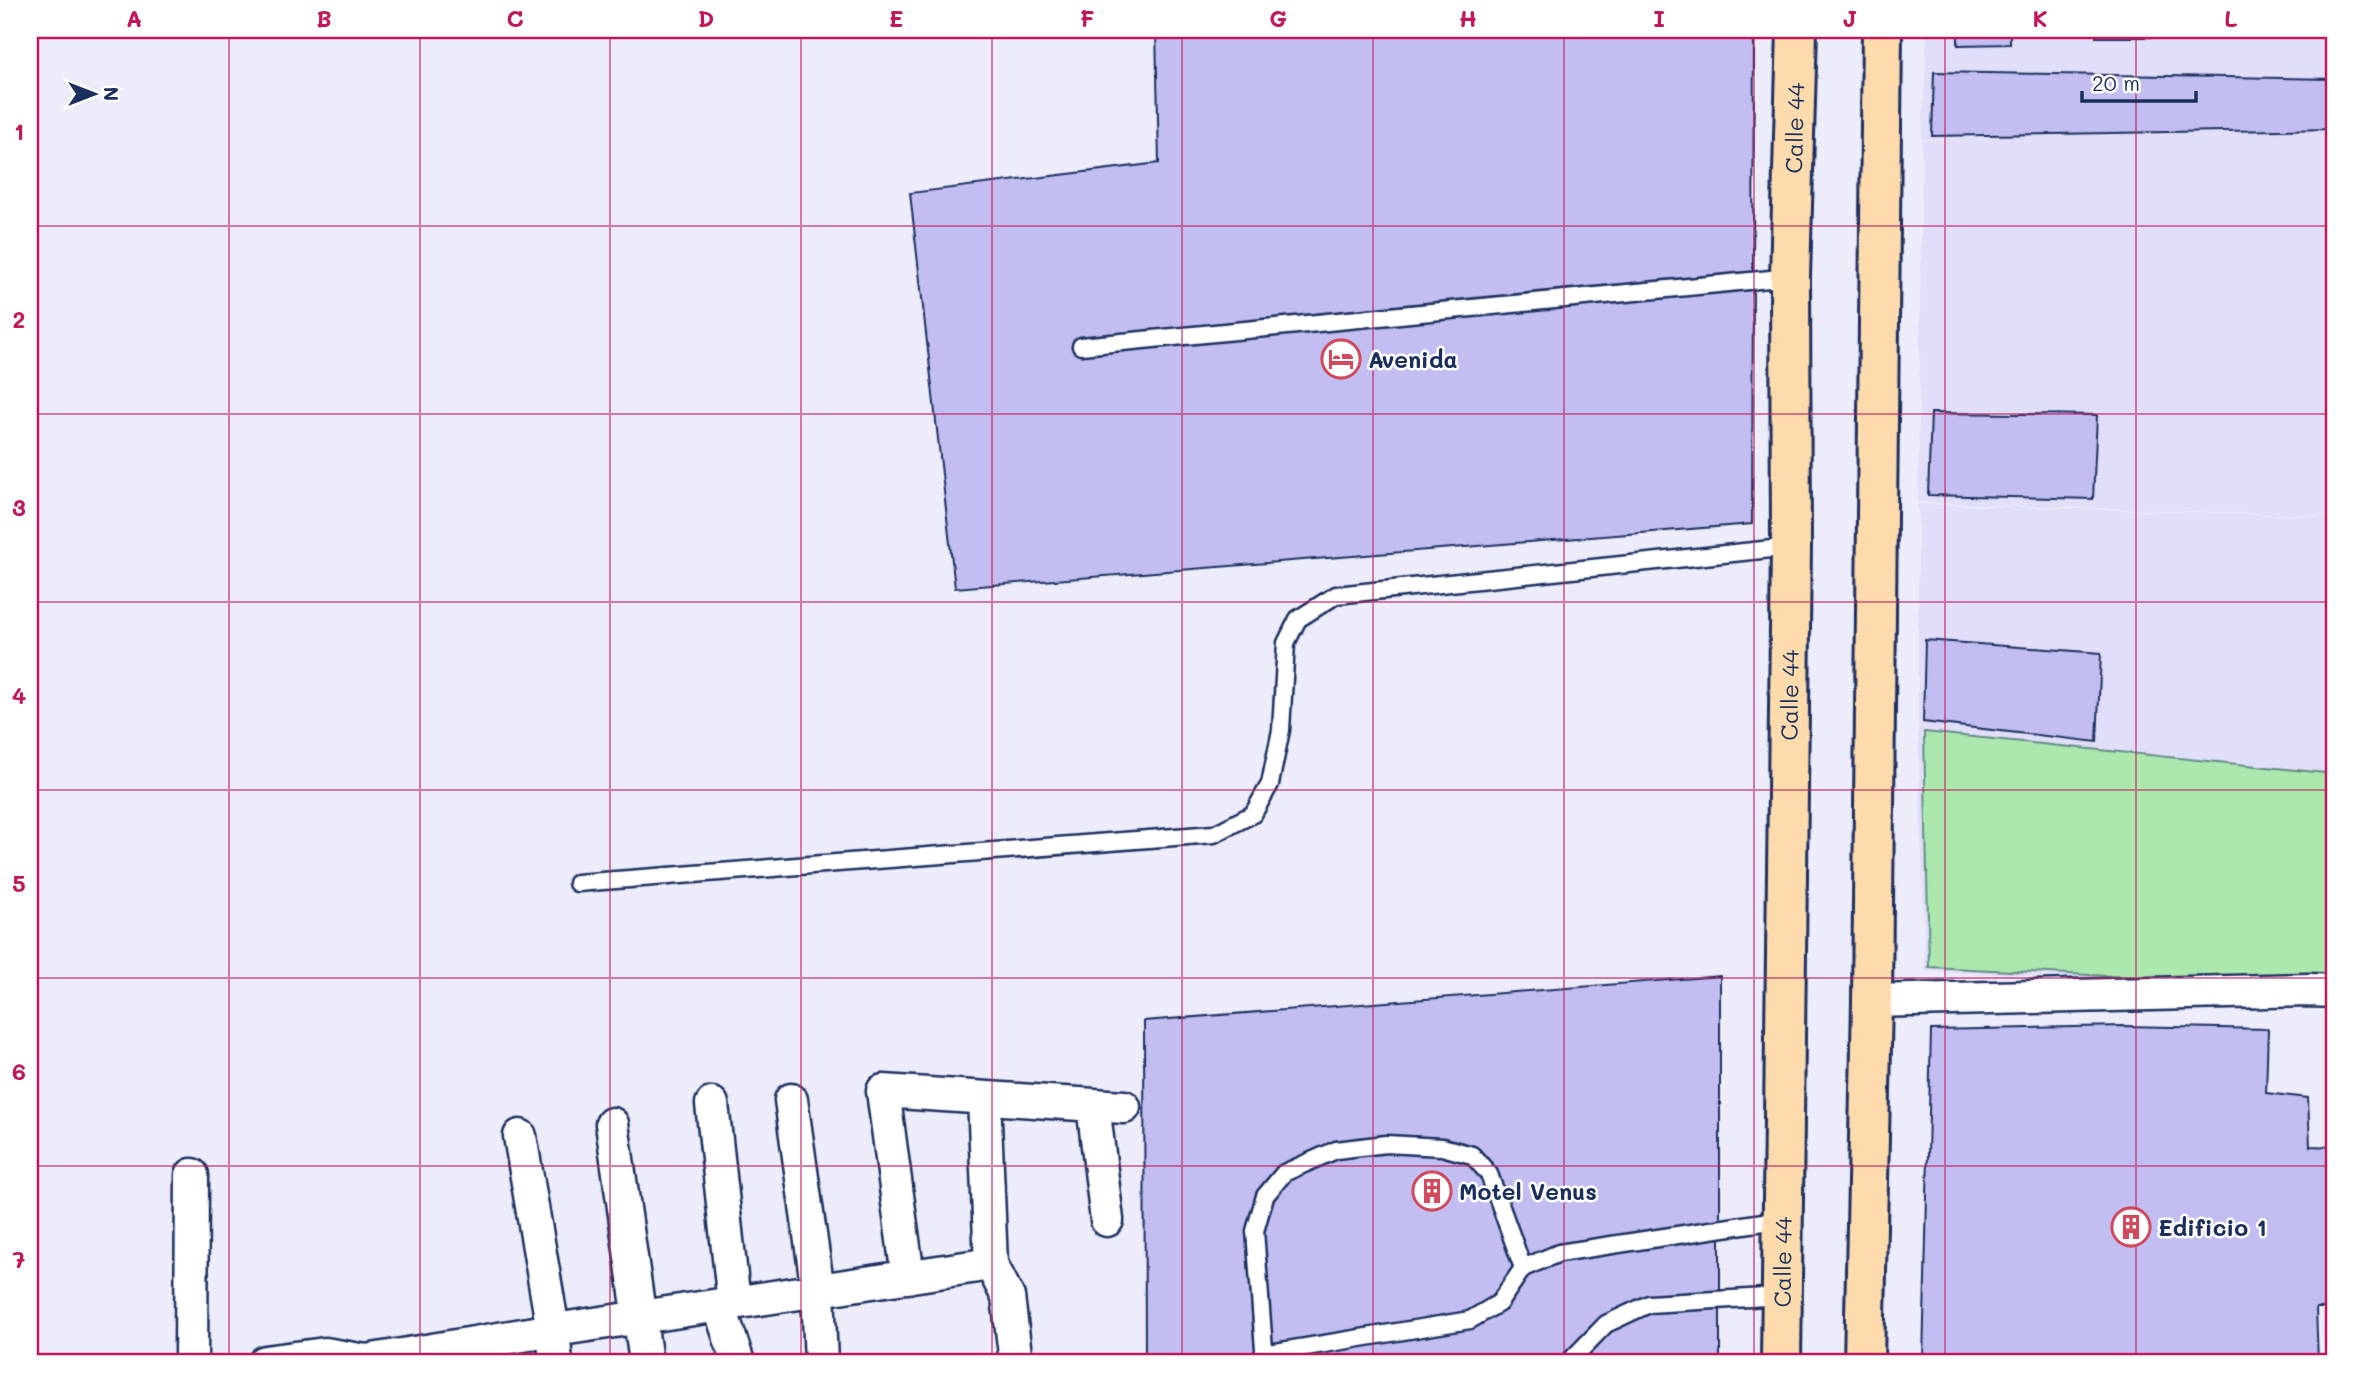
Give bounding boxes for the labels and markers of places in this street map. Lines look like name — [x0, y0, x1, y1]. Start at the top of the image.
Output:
hotel icon: Avenida — [1320, 338, 1362, 380]
place label: Avenida — [1368, 344, 1458, 374]
building icon: Motel Venus — [1411, 1170, 1453, 1212]
place label: Motel Venus — [1459, 1176, 1597, 1206]
building icon: Edificio 1 — [2110, 1206, 2152, 1248]
place label: Edificio 1 — [2158, 1212, 2267, 1242]

